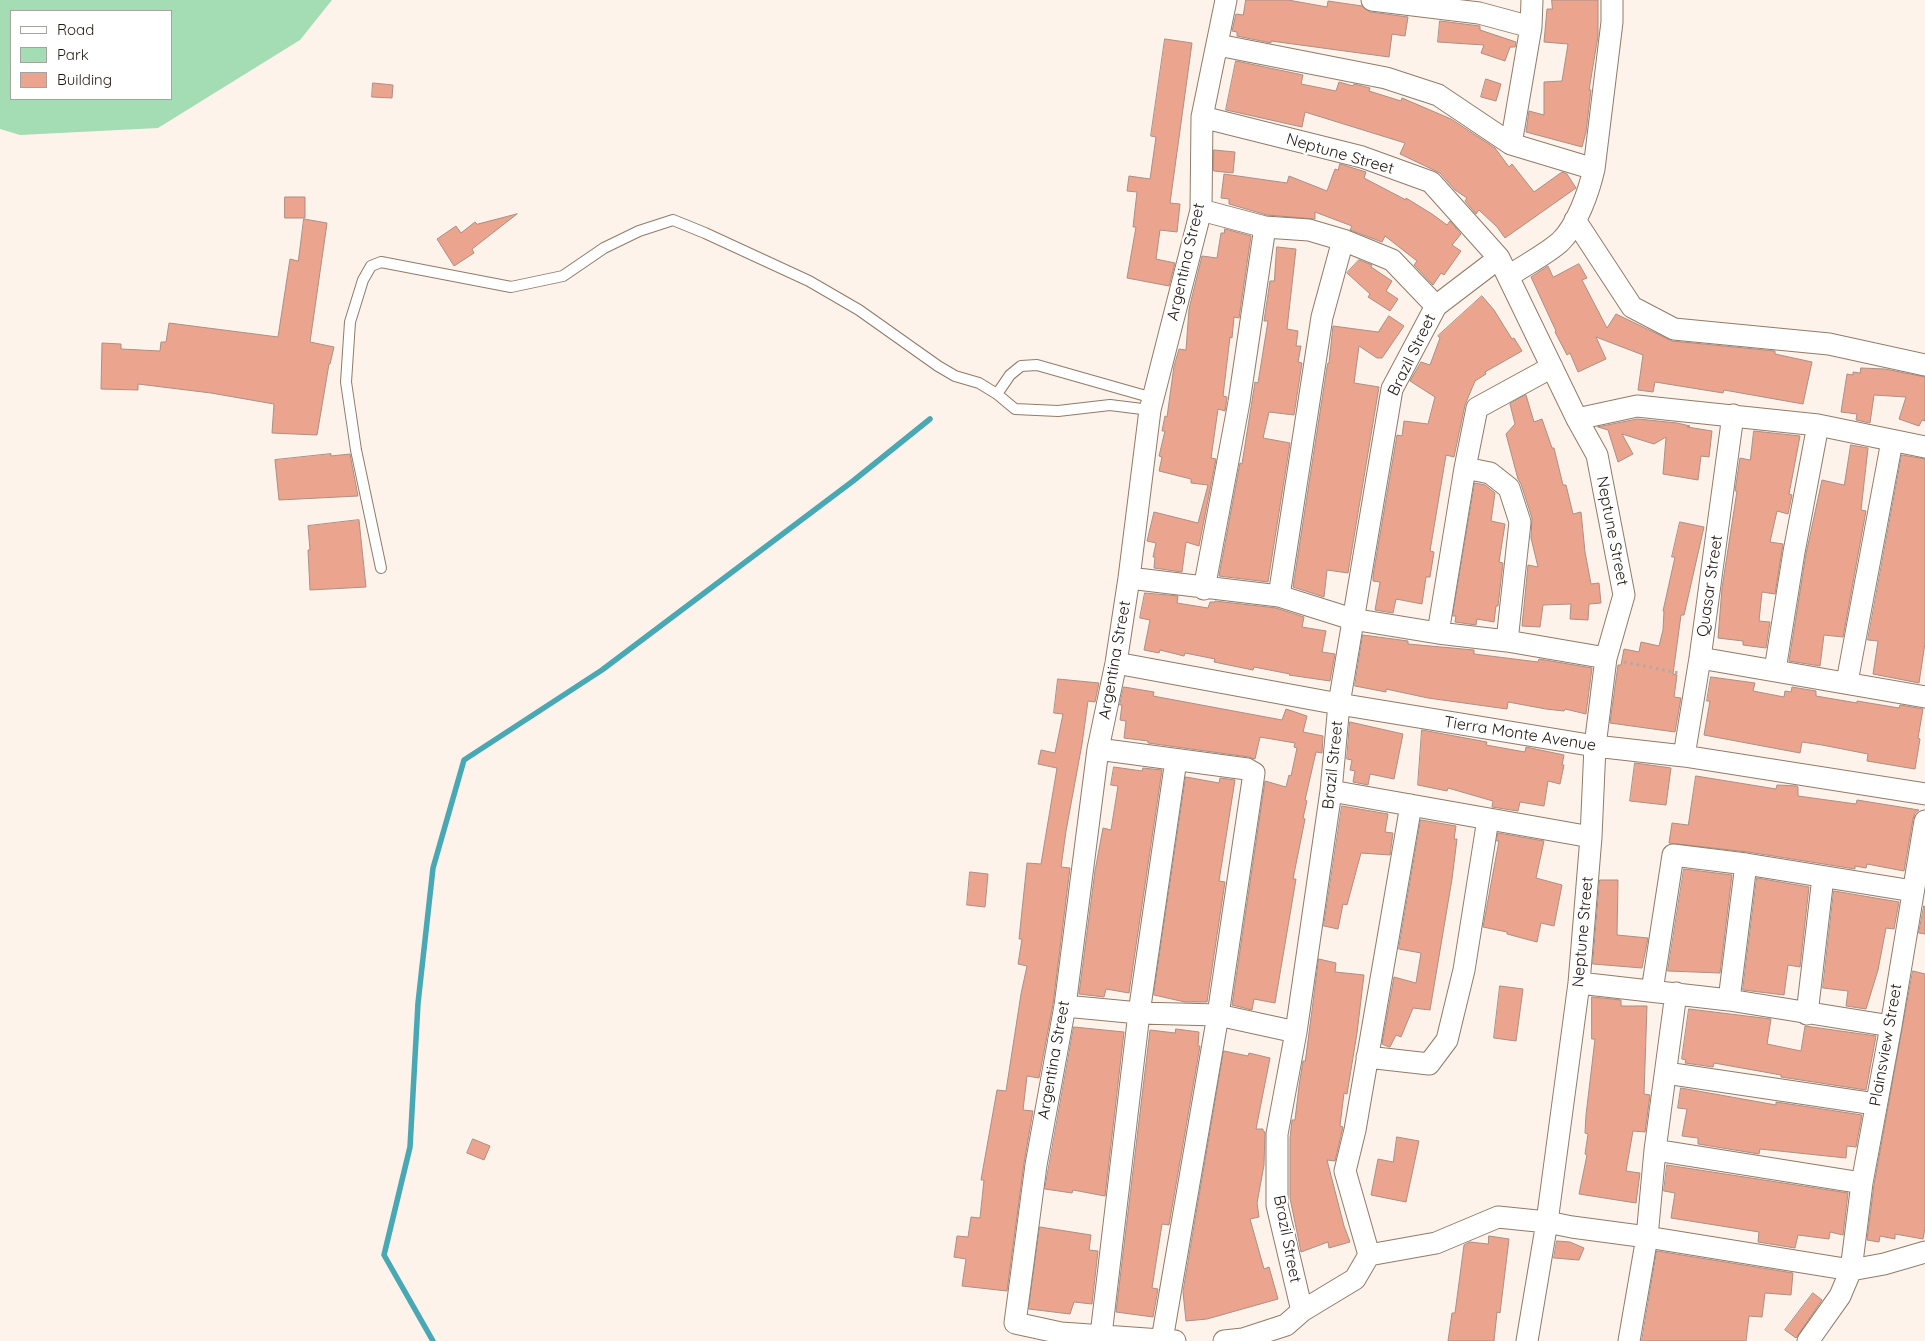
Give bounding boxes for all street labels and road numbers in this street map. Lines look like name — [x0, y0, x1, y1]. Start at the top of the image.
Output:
street label: Neptune Street — [1284, 129, 1396, 179]
street label: Argentina Street — [1163, 201, 1209, 323]
street label: Brazil Street — [1384, 311, 1440, 399]
street label: Neptune Street — [1592, 475, 1632, 587]
street label: Quasar Street — [1693, 534, 1727, 638]
street label: Argentina Street — [1095, 599, 1135, 721]
street label: Tierra Monte Avenue — [1442, 712, 1598, 756]
street label: Brazil Street — [1319, 720, 1347, 810]
street label: Neptune Street — [1569, 876, 1597, 988]
street label: Plainsview Street — [1866, 982, 1906, 1108]
street label: Argentina Street — [1034, 999, 1074, 1121]
street label: Brazil Street — [1269, 1194, 1305, 1284]

